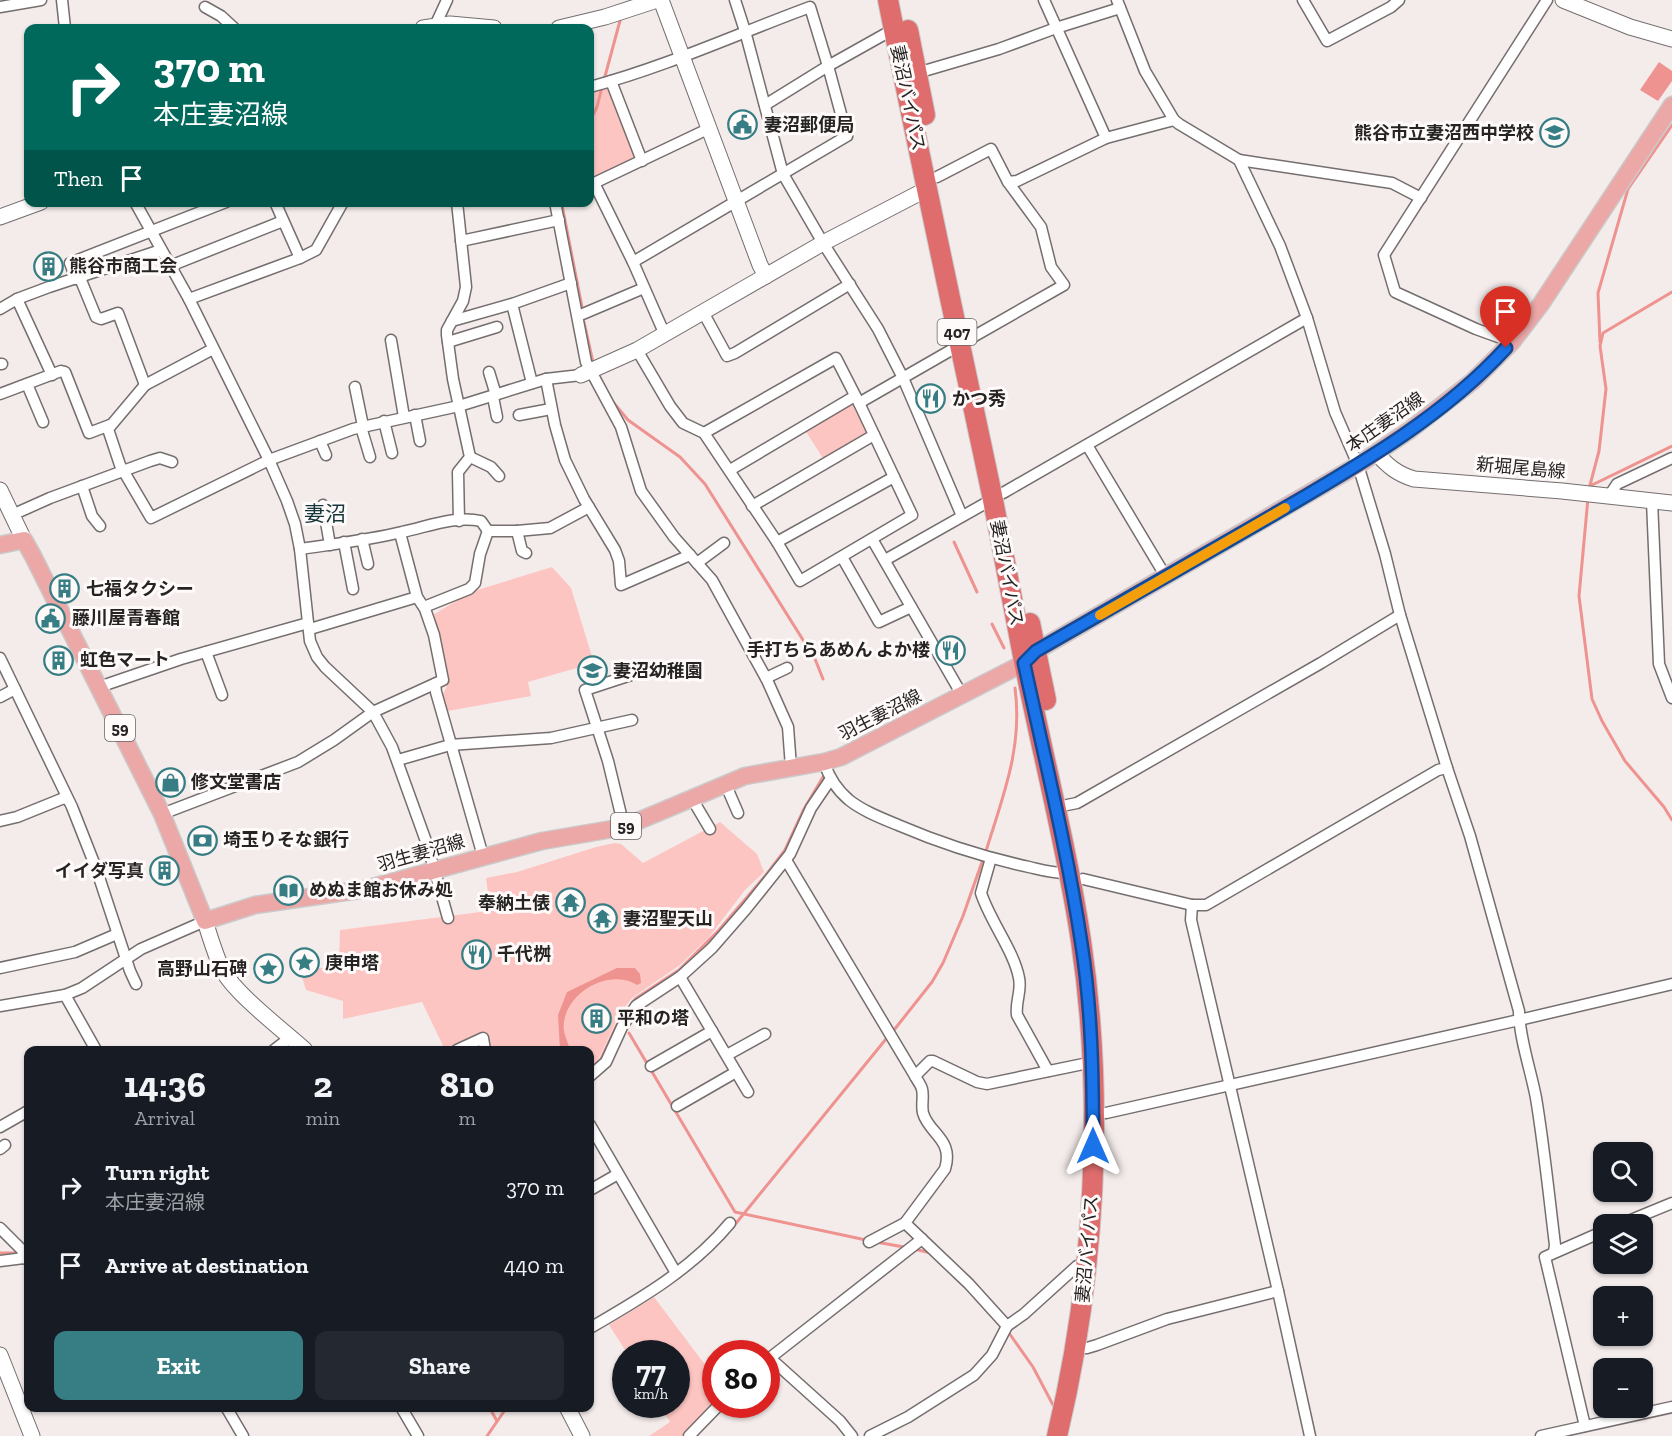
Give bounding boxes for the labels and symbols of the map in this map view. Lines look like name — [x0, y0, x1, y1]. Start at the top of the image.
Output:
street label: 妻沼バイパス — [886, 43, 930, 153]
public building icon: 妻沼郵便局 — [727, 109, 759, 141]
place label: 妻沼郵便局 — [764, 114, 854, 136]
school or university icon: 熊谷市立妻沼西中学校 — [1539, 117, 1571, 149]
place label: 熊谷市立妻沼西中学校 — [1354, 122, 1534, 144]
building icon: 熊谷市商工会 — [32, 250, 64, 282]
place label: 熊谷市商工会 — [69, 255, 177, 277]
pin — [1480, 286, 1531, 348]
road number: 407 — [938, 319, 976, 345]
restaurant icon: かつ秀 — [915, 383, 947, 415]
street label: 本庄妻沼線 — [1342, 387, 1428, 457]
place label: かつ秀 — [952, 388, 1006, 410]
street label: 新堀尾島線 — [1475, 453, 1567, 483]
district label: 妻沼 — [304, 501, 346, 526]
street label: 妻沼バイパス — [986, 518, 1028, 628]
building icon: 七福タクシー — [49, 573, 81, 605]
place label: 七福タクシー — [86, 578, 194, 600]
public building icon: 藤川屋青春館 — [35, 602, 67, 634]
place label: 藤川屋青春館 — [72, 607, 180, 629]
restaurant icon: 手打ちらあめん よか楼 — [935, 634, 967, 666]
place label: 手打ちらあめん よか楼 — [747, 639, 930, 661]
building icon: 虹色マート — [43, 644, 75, 676]
place label: 虹色マート — [80, 649, 170, 671]
school or university icon: 妻沼幼稚園 — [576, 655, 608, 687]
place label: 妻沼幼稚園 — [613, 660, 703, 682]
street label: 羽生妻沼線 — [835, 685, 925, 745]
road number: 59 — [105, 715, 135, 741]
shop icon: 修文堂書店 — [154, 766, 186, 798]
place label: 修文堂書店 — [190, 771, 281, 793]
road number: 59 — [611, 813, 641, 839]
bank icon: 埼玉りそな銀行 — [186, 824, 218, 856]
place label: 埼玉りそな銀行 — [223, 829, 349, 851]
street label: 羽生妻沼線 — [375, 830, 467, 876]
building icon: イイダ写真 — [149, 855, 181, 887]
place label: イイダ写真 — [55, 860, 144, 882]
library icon: めぬま館お休み処 — [272, 874, 304, 906]
place label: めぬま館お休み処 — [309, 879, 453, 901]
temple icon: 奉納土俵 — [555, 887, 587, 919]
place label: 奉納土俵 — [478, 892, 550, 914]
temple icon: 妻沼聖天山 — [586, 903, 618, 935]
place label: 妻沼聖天山 — [623, 908, 713, 930]
restaurant icon: 千代桝 — [460, 938, 492, 970]
place label: 千代桝 — [497, 943, 551, 965]
place icon: 庚申塔 — [288, 947, 320, 979]
place label: 庚申塔 — [325, 952, 379, 974]
place icon: 高野山石碑 — [252, 953, 284, 985]
place label: 高野山石碑 — [157, 958, 247, 980]
building icon: 平和の塔 — [580, 1002, 612, 1034]
place label: 平和の塔 — [617, 1007, 689, 1029]
position arrow — [1061, 1114, 1125, 1178]
street label: 妻沼バイパス — [1071, 1194, 1103, 1304]
speed limit sign: 80 — [702, 1340, 780, 1418]

